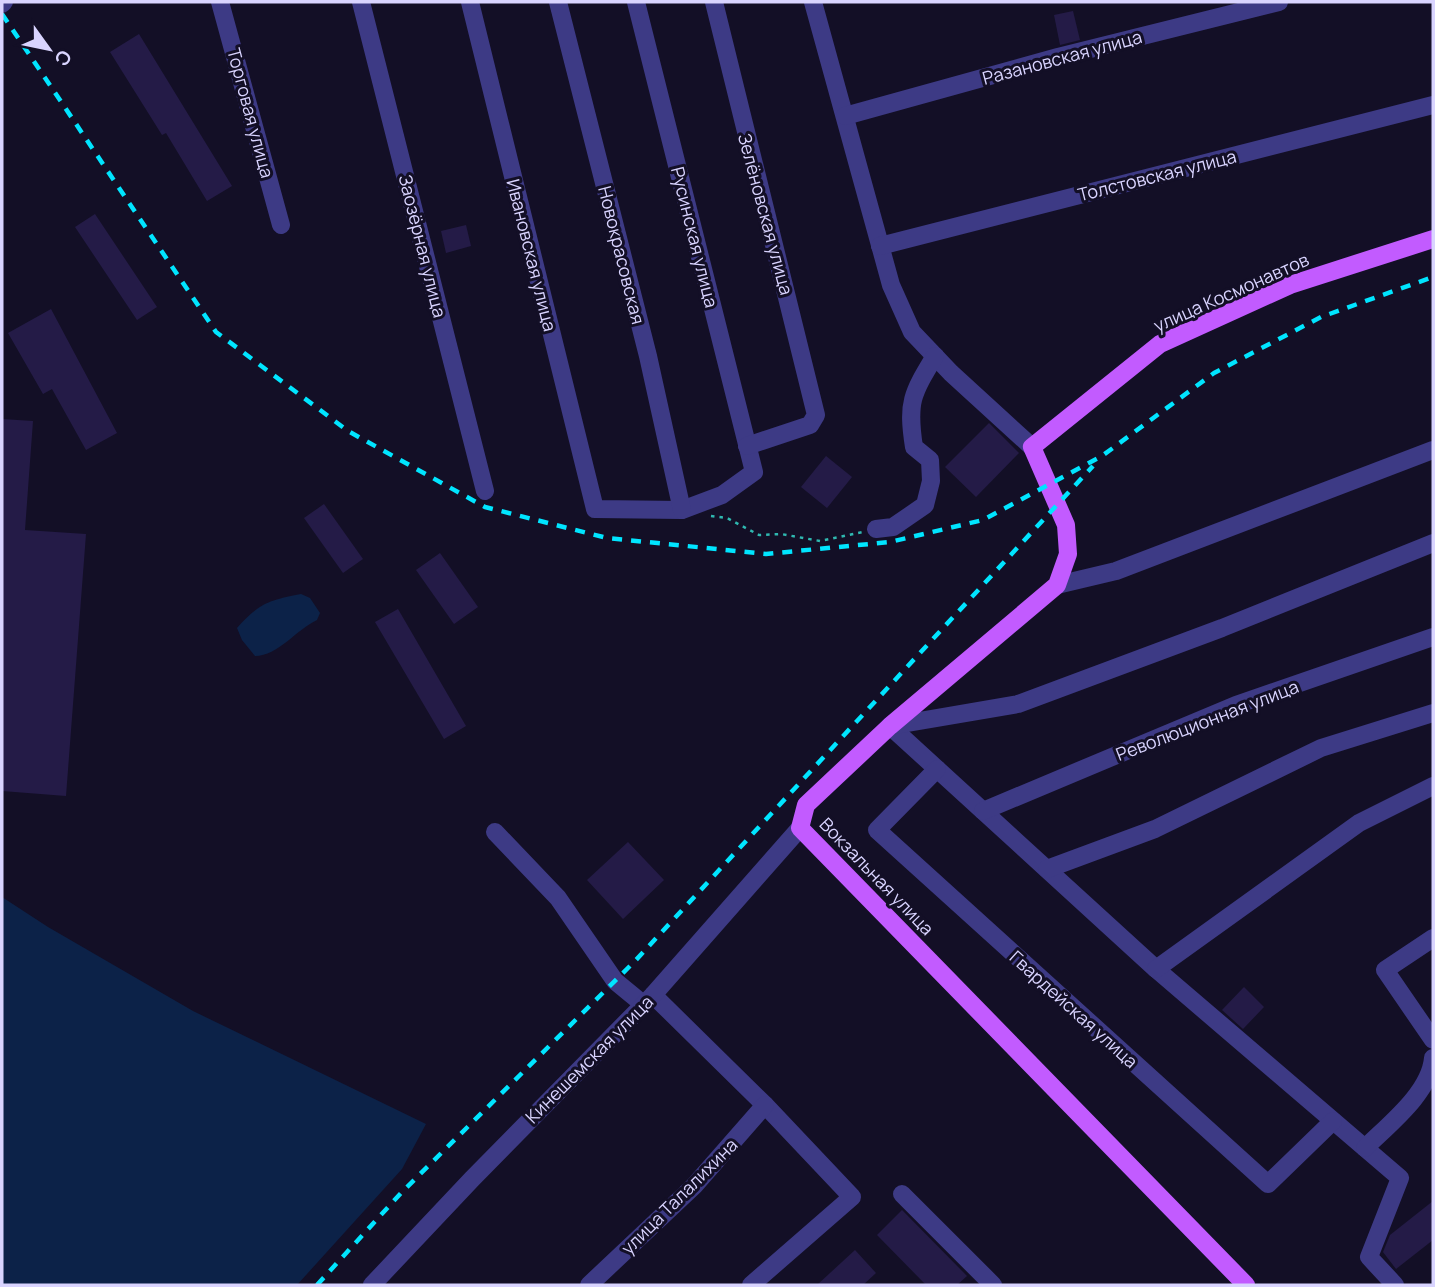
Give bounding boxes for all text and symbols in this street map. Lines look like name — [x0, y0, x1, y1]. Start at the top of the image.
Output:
north arrow — [14, 14, 84, 84]
street label: Разановская улица — [980, 24, 1144, 90]
text: С — [49, 45, 78, 71]
street label: Торговая улица — [222, 45, 280, 181]
street label: Зелёновская улица — [733, 131, 799, 297]
street label: Толстовская улица — [1075, 144, 1239, 206]
street label: Русинская улица — [666, 164, 724, 310]
street label: Заозёрная улица — [394, 172, 452, 320]
street label: Ивановская улица — [501, 176, 563, 334]
street label: Новокрасовская — [593, 183, 651, 327]
street label: улица Космонавтов — [1150, 247, 1313, 337]
street label: Революционная улица — [1112, 674, 1302, 766]
street label: Вокзальная улица — [815, 812, 939, 940]
street label: Гвардейская улица — [1005, 945, 1143, 1073]
street label: Кинешемская улица — [520, 990, 658, 1128]
street label: улица Талалихина — [616, 1133, 742, 1259]

